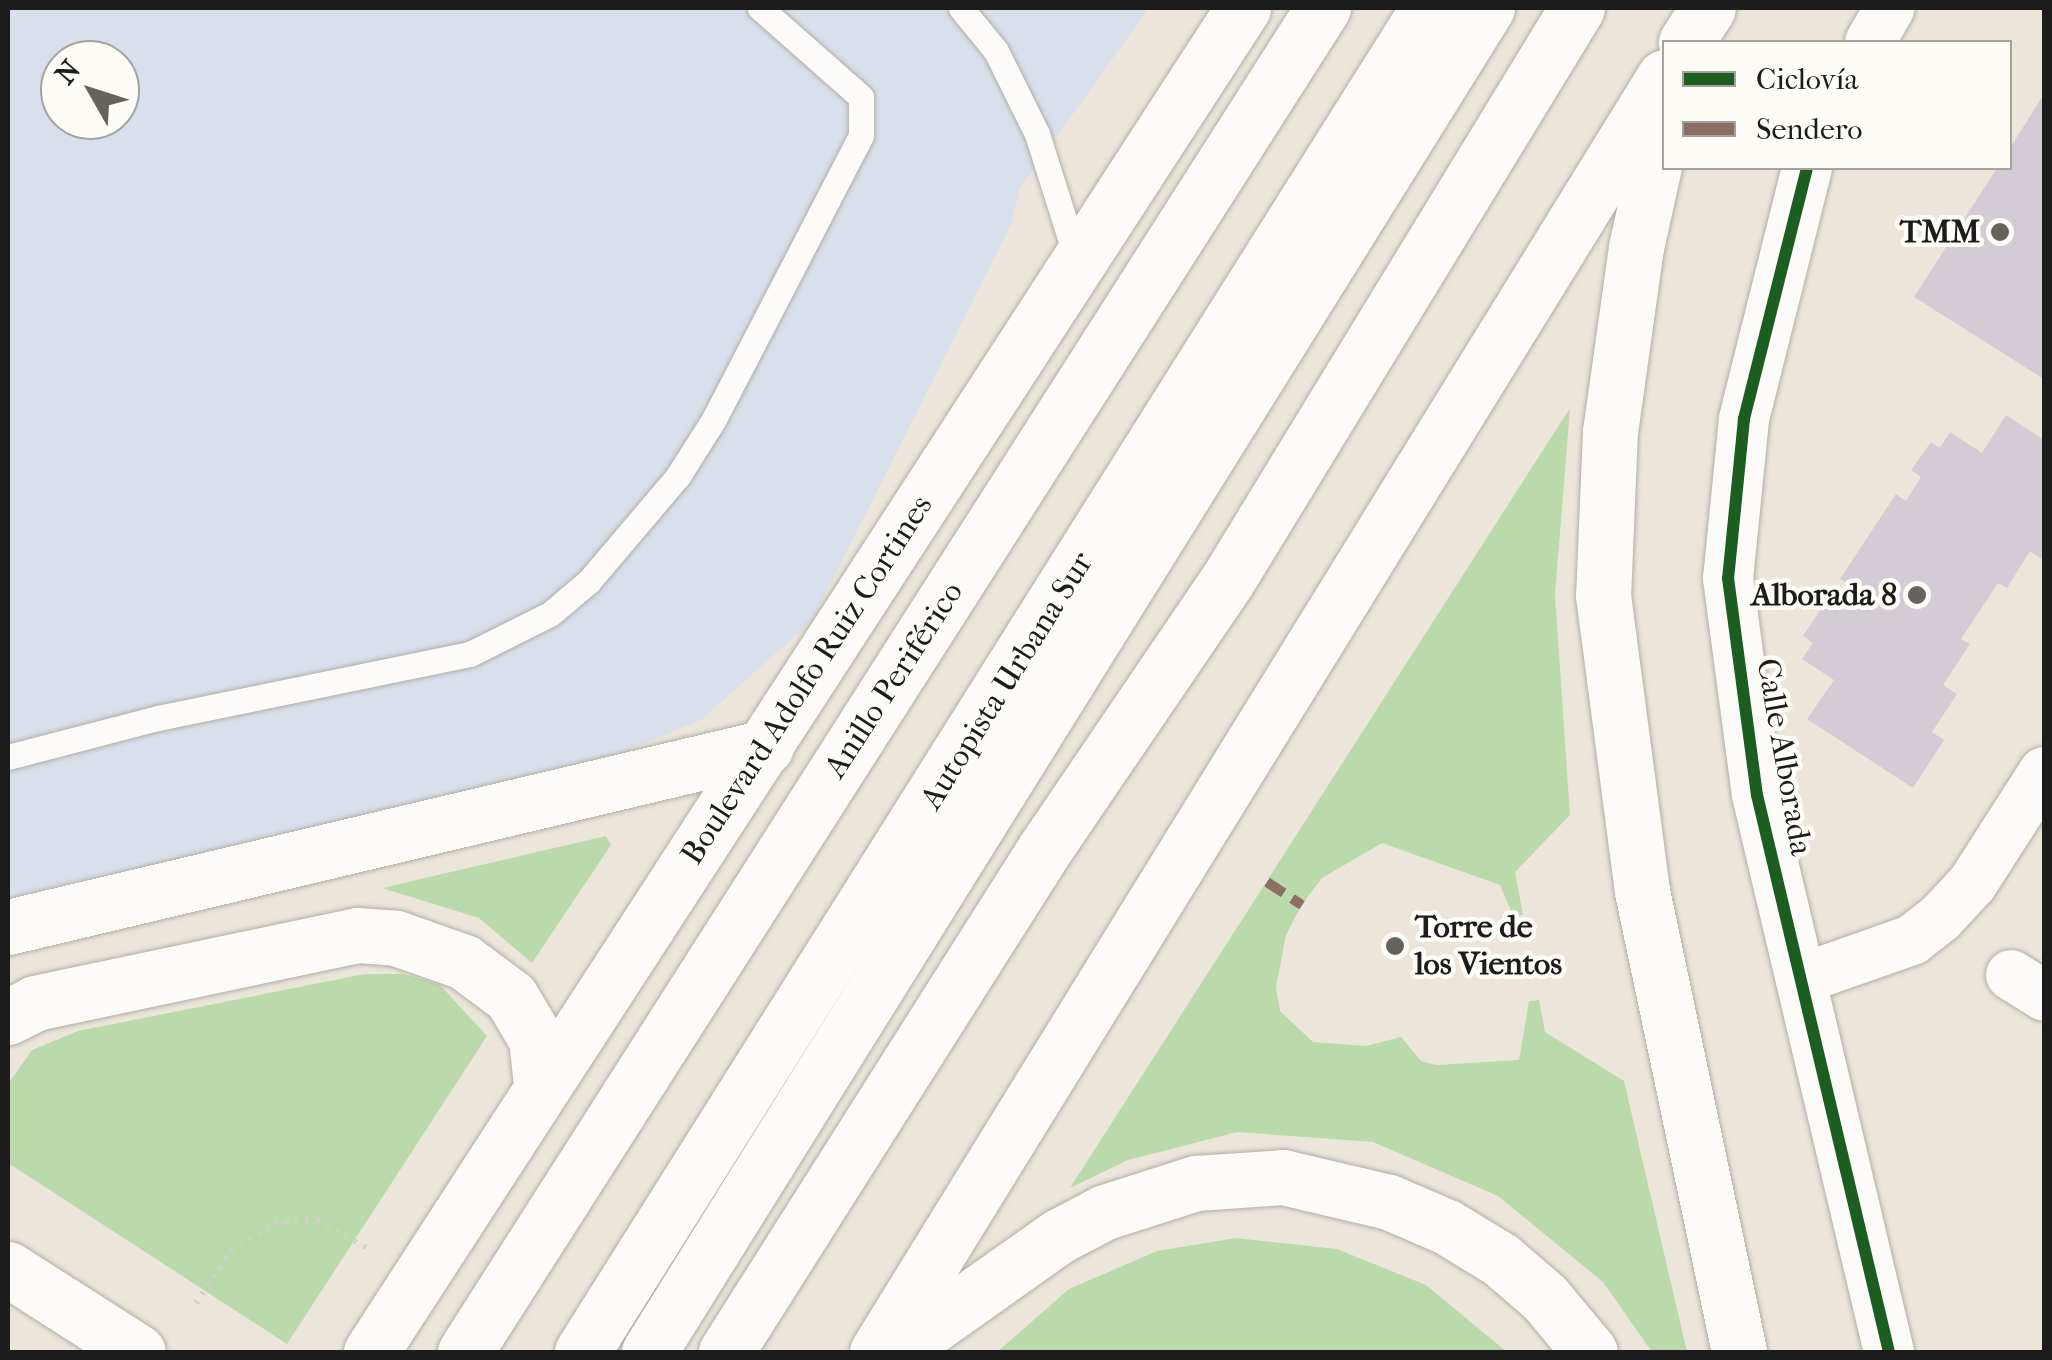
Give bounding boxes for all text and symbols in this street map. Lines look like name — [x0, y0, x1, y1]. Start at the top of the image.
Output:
north arrow — [40, 40, 140, 140]
legend — [1662, 40, 2012, 170]
text: N — [48, 53, 87, 91]
text: Ciclovía — [1756, 62, 1858, 97]
text: Sendero — [1756, 112, 1863, 147]
place label: TMM — [1900, 213, 1980, 251]
marker: TMM — [1989, 221, 2011, 243]
street label: Boulevard Adolfo Ruiz Cortines — [673, 488, 941, 872]
street label: Autopista Urbana Sur — [912, 545, 1102, 817]
street label: Anillo Periférico — [816, 575, 972, 785]
place label: Alborada 8 — [1751, 576, 1897, 614]
marker: Alborada 8 — [1906, 584, 1928, 606]
street label: Calle Alborada — [1748, 656, 1820, 858]
place label: Torre de los Vientos — [1415, 909, 1562, 984]
marker: Torre de los Vientos — [1384, 935, 1406, 957]

